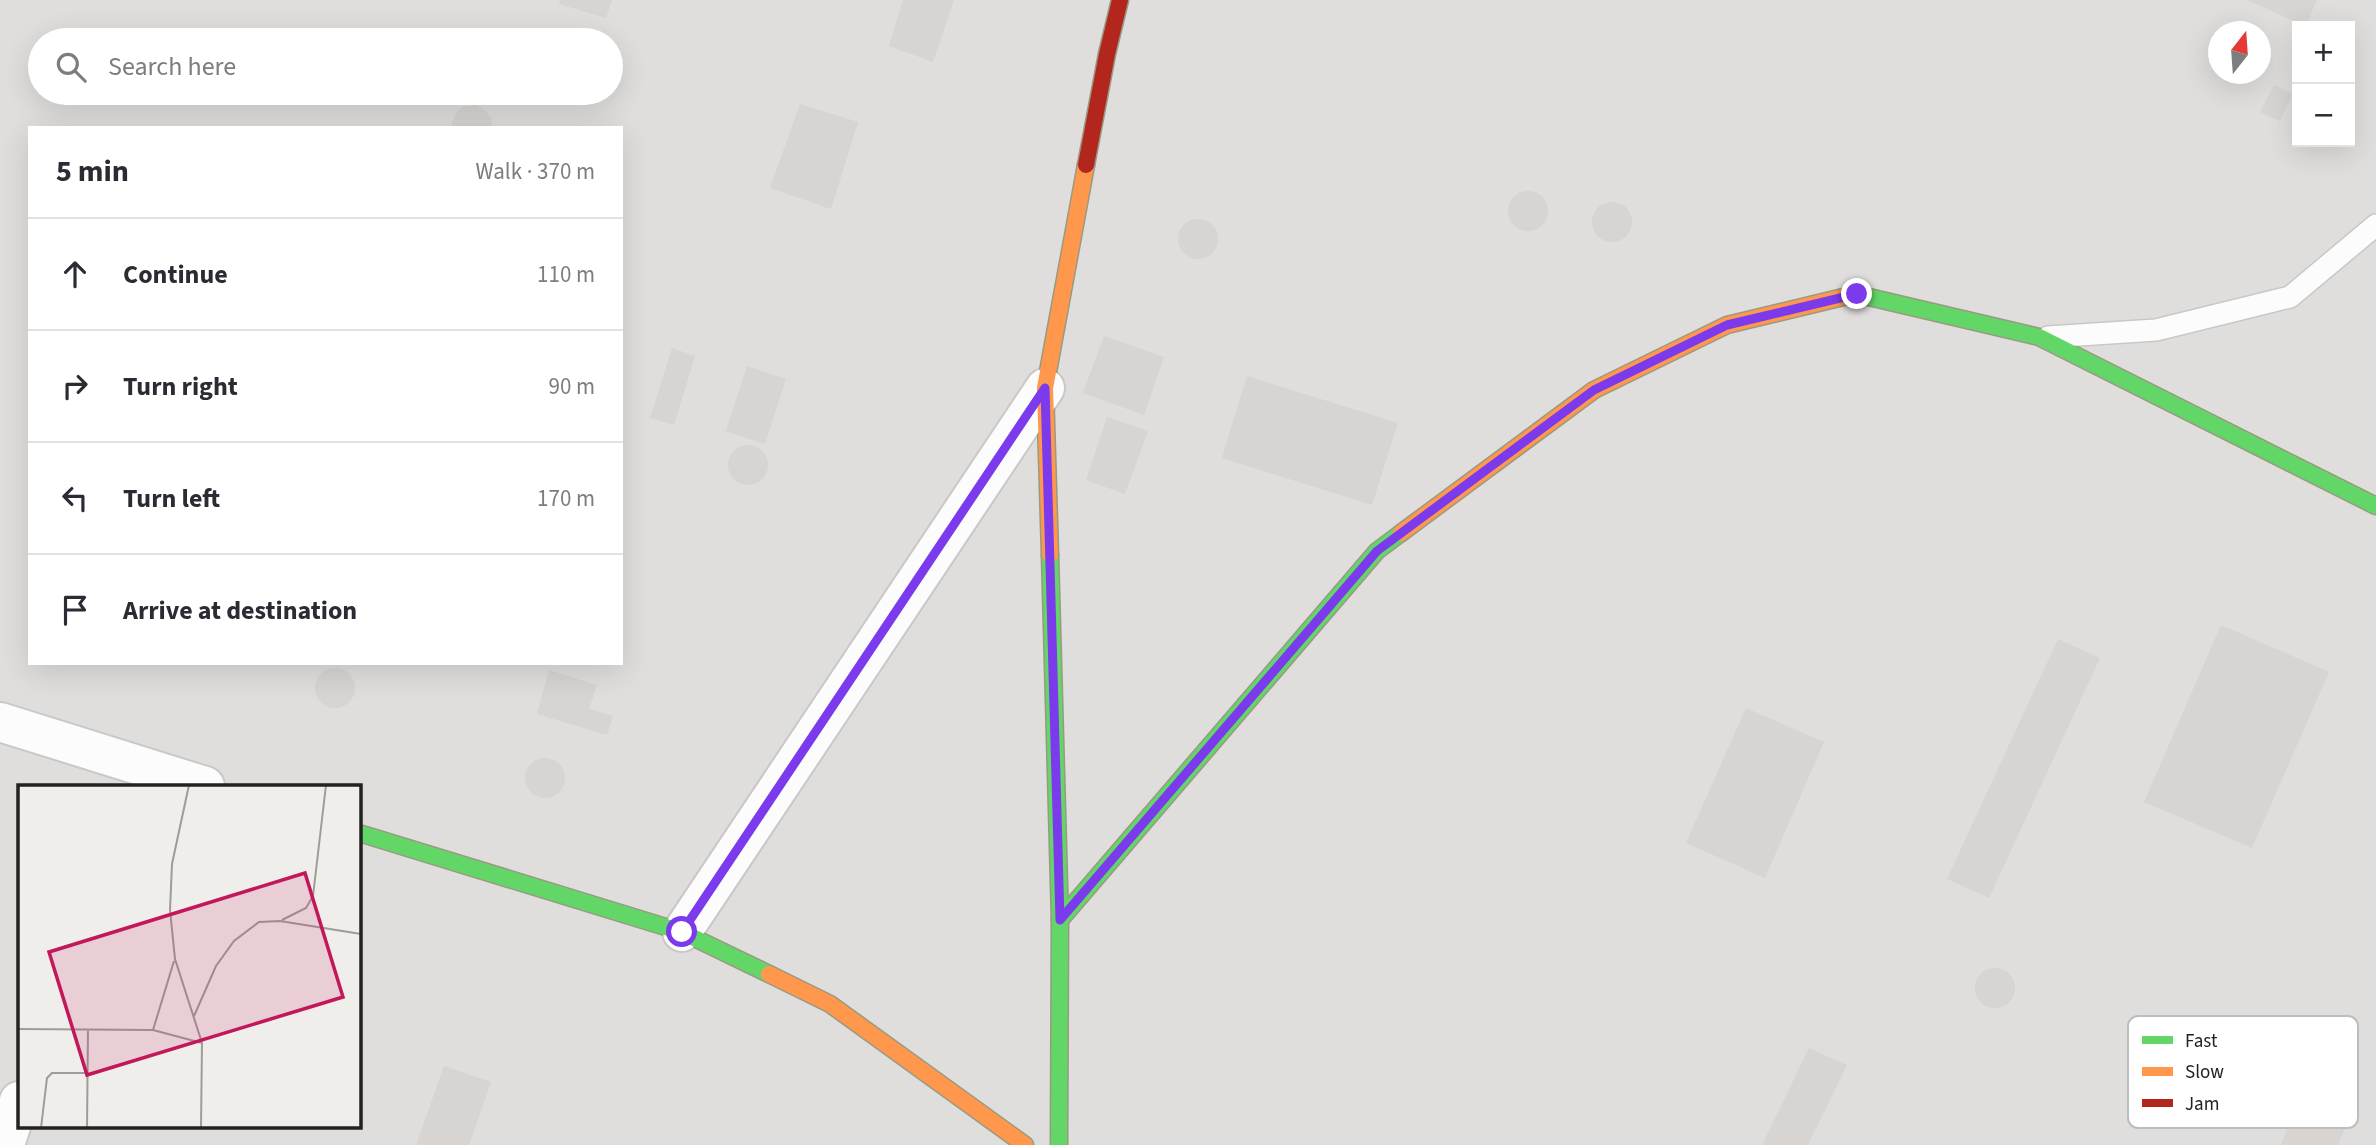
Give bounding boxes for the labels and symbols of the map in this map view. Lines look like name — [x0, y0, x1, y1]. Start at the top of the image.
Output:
north arrow — [2208, 21, 2271, 84]
route end — [1841, 278, 1872, 309]
inset map — [18, 785, 360, 1128]
route start — [666, 916, 697, 947]
legend — [2128, 1016, 2358, 1128]
text: Fast — [2185, 1028, 2218, 1055]
text: Slow — [2185, 1059, 2224, 1086]
text: Jam — [2185, 1091, 2219, 1118]

